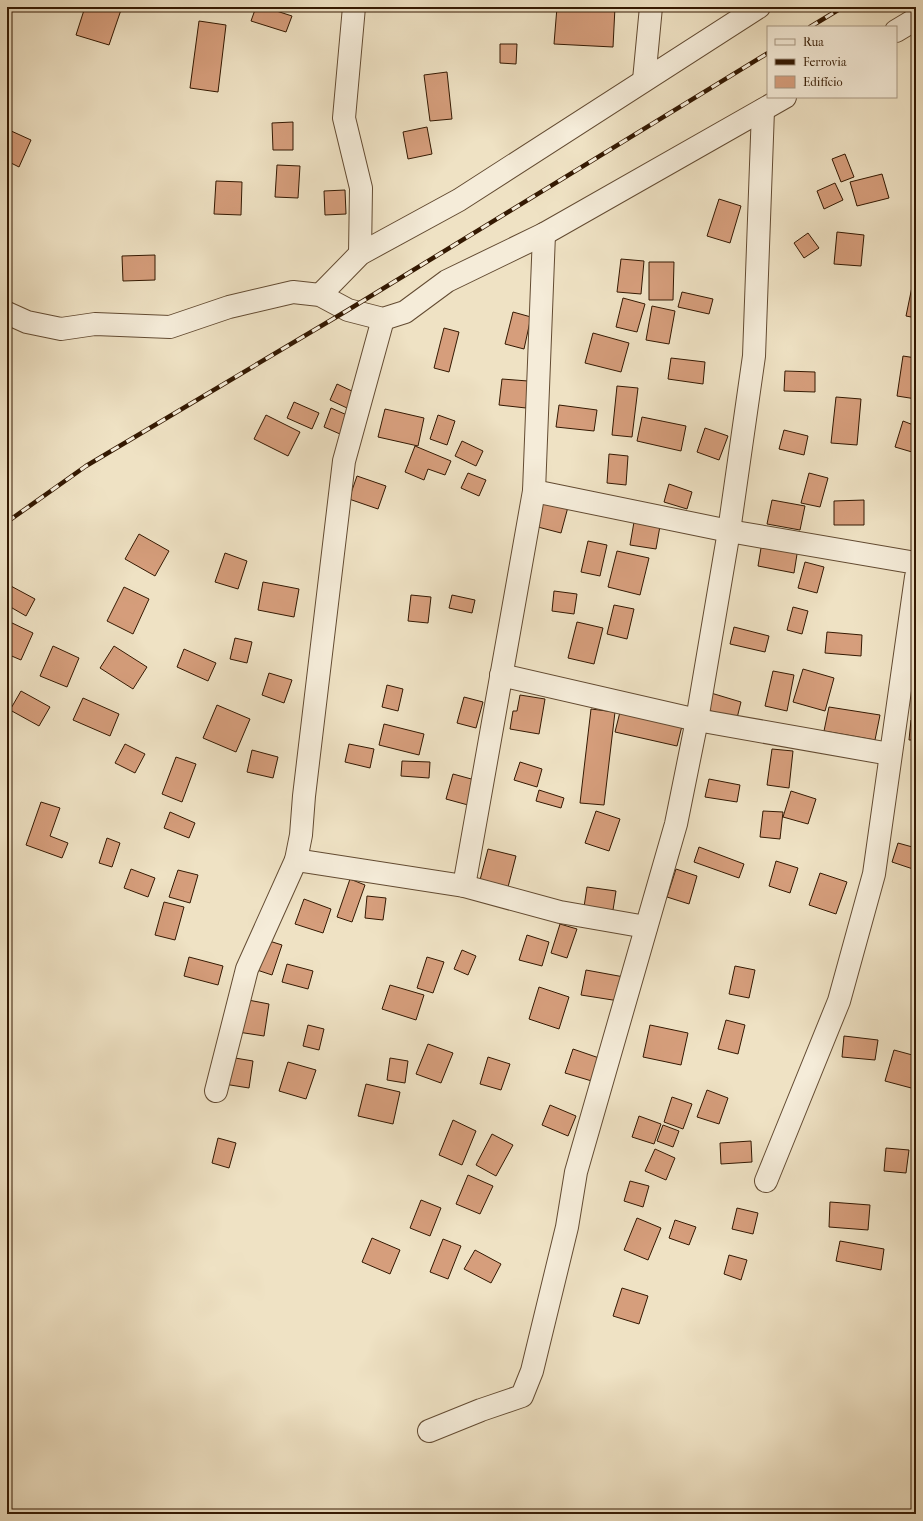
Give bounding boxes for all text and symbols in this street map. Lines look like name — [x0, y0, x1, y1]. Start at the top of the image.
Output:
legend — [767, 26, 897, 98]
text: Rua — [803, 35, 824, 49]
text: Ferrovia — [803, 55, 847, 69]
text: Edifício — [803, 75, 843, 89]

